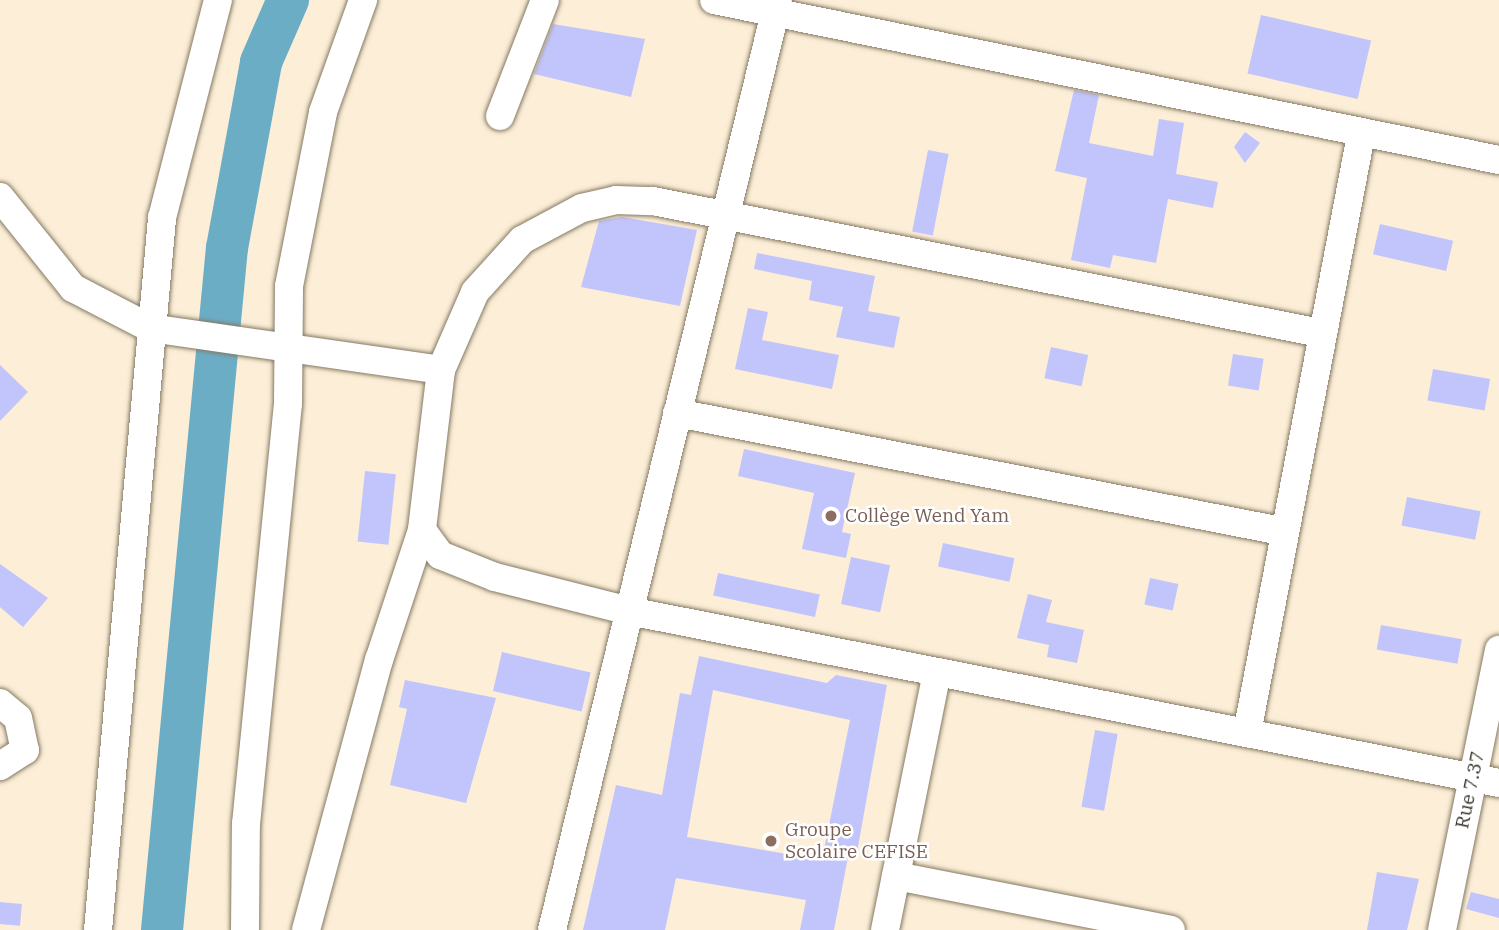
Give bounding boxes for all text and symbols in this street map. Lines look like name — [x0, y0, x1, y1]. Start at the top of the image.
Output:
place label: Collège Wend Yam — [845, 505, 1009, 527]
marker: Collège Wend Yam — [823, 508, 839, 524]
street label: Rue 7.37 — [1451, 749, 1489, 831]
place label: Groupe Scolaire CEFISE — [785, 819, 928, 863]
marker: Groupe Scolaire CEFISE — [763, 833, 779, 849]

